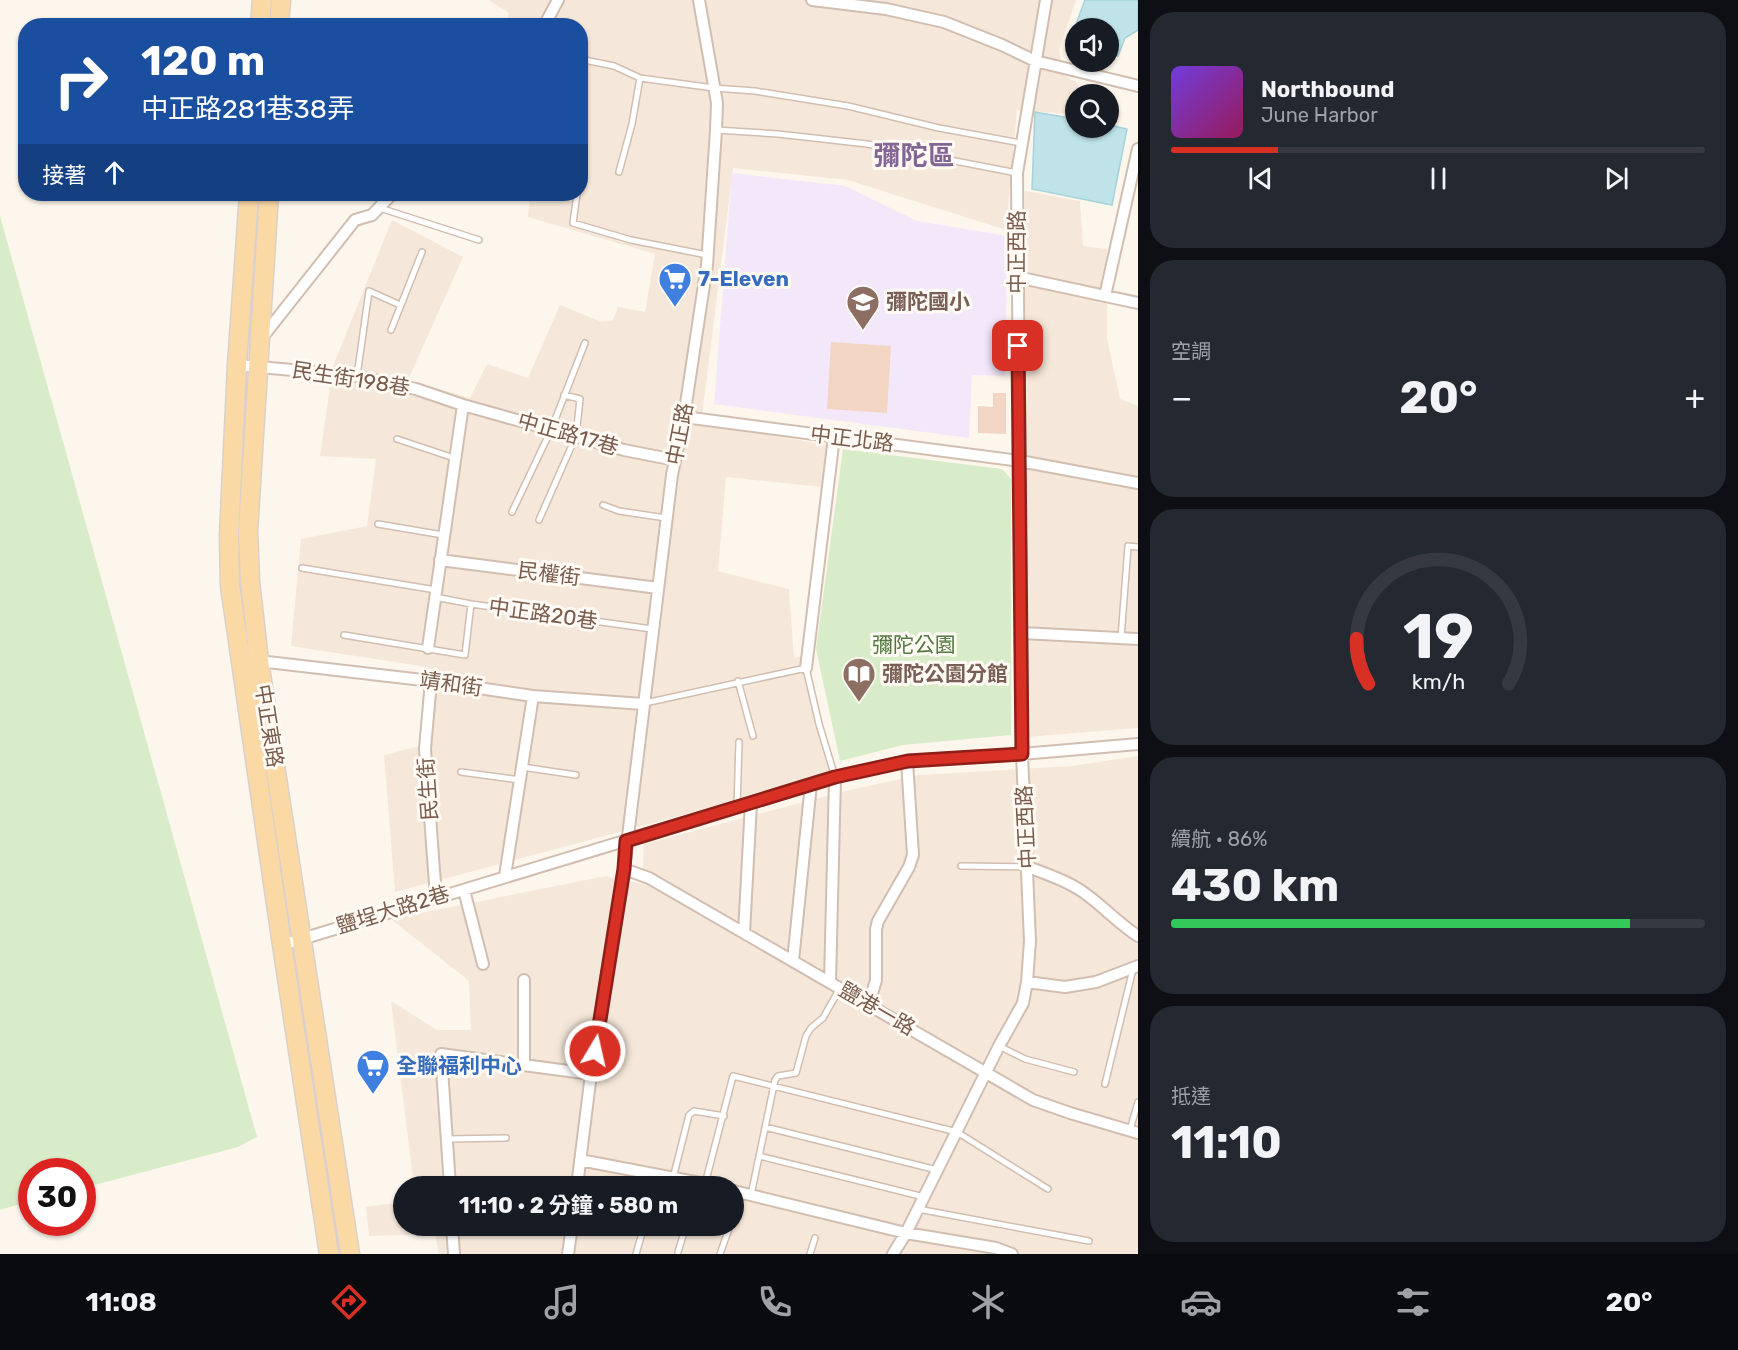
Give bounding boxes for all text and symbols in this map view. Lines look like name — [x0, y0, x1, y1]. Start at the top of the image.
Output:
map controls — [1065, 18, 1119, 138]
button: sound — [1065, 18, 1119, 72]
text: 120 m — [141, 36, 265, 86]
icon: right — [42, 42, 120, 120]
text: Northbound — [1261, 76, 1394, 103]
button: search — [1065, 84, 1119, 138]
text: 中正路281巷38弄 — [141, 93, 354, 125]
text: June Harbor — [1261, 103, 1378, 127]
district label: 彌陀區 — [874, 140, 955, 172]
icon: ahead — [98, 156, 131, 189]
text: 接著 — [42, 162, 86, 189]
icon: previous — [1244, 162, 1277, 195]
icon: pause — [1422, 162, 1455, 195]
icon: next — [1600, 162, 1633, 195]
street label: 中正西路 — [1004, 210, 1029, 294]
supermarket icon: 7-Eleven — [657, 261, 693, 308]
place label: 7-Eleven — [698, 266, 789, 291]
school or university icon: 彌陀國小 — [845, 284, 881, 331]
place label: 彌陀國小 — [886, 289, 970, 314]
pin — [992, 320, 1043, 371]
icon: arrive — [1001, 329, 1034, 362]
text: 空調 — [1171, 339, 1211, 363]
street label: 民生街198巷 — [290, 357, 412, 400]
text: 20° — [1399, 371, 1478, 424]
text: − — [1171, 378, 1192, 417]
text: + — [1684, 378, 1705, 417]
street label: 中正路 — [661, 401, 698, 467]
street label: 中正路17巷 — [515, 407, 621, 460]
street label: 中正北路 — [809, 421, 895, 456]
street label: 民權街 — [516, 557, 582, 590]
street label: 中正路20巷 — [487, 593, 599, 634]
text: 19 — [1402, 600, 1474, 674]
park label: 彌陀公園 — [872, 632, 956, 657]
library icon: 彌陀公園分館 — [841, 656, 877, 703]
place label: 彌陀公園分館 — [882, 661, 1008, 686]
street label: 靖和街 — [418, 667, 484, 700]
text: km/h — [1411, 669, 1465, 694]
street label: 中正東路 — [251, 682, 288, 769]
street label: 民生街 — [413, 757, 442, 821]
street label: 中正西路 — [1011, 784, 1040, 870]
text: 續航 · 86% — [1171, 827, 1267, 851]
text: 430 km — [1171, 859, 1339, 912]
street label: 鹽埕大路2巷 — [333, 880, 453, 939]
street label: 鹽港一路 — [835, 977, 920, 1040]
position arrow — [563, 1019, 627, 1083]
supermarket icon: 全聯福利中心 — [355, 1048, 391, 1095]
place label: 全聯福利中心 — [396, 1053, 522, 1078]
text: 抵達 — [1171, 1084, 1211, 1108]
text: 11:10 — [1171, 1116, 1282, 1169]
speed limit sign: 30 — [18, 1158, 96, 1236]
text: 11:10 · 2 分鐘 · 580 m — [459, 1192, 678, 1219]
icon: directions — [328, 1281, 370, 1323]
icon: music — [541, 1281, 583, 1323]
icon: phone — [754, 1281, 796, 1323]
icon: climate — [967, 1281, 1009, 1323]
icon: car — [1180, 1281, 1222, 1323]
icon: filters — [1392, 1281, 1434, 1323]
text: 11:08 — [85, 1286, 157, 1318]
text: 20° — [1605, 1286, 1652, 1318]

